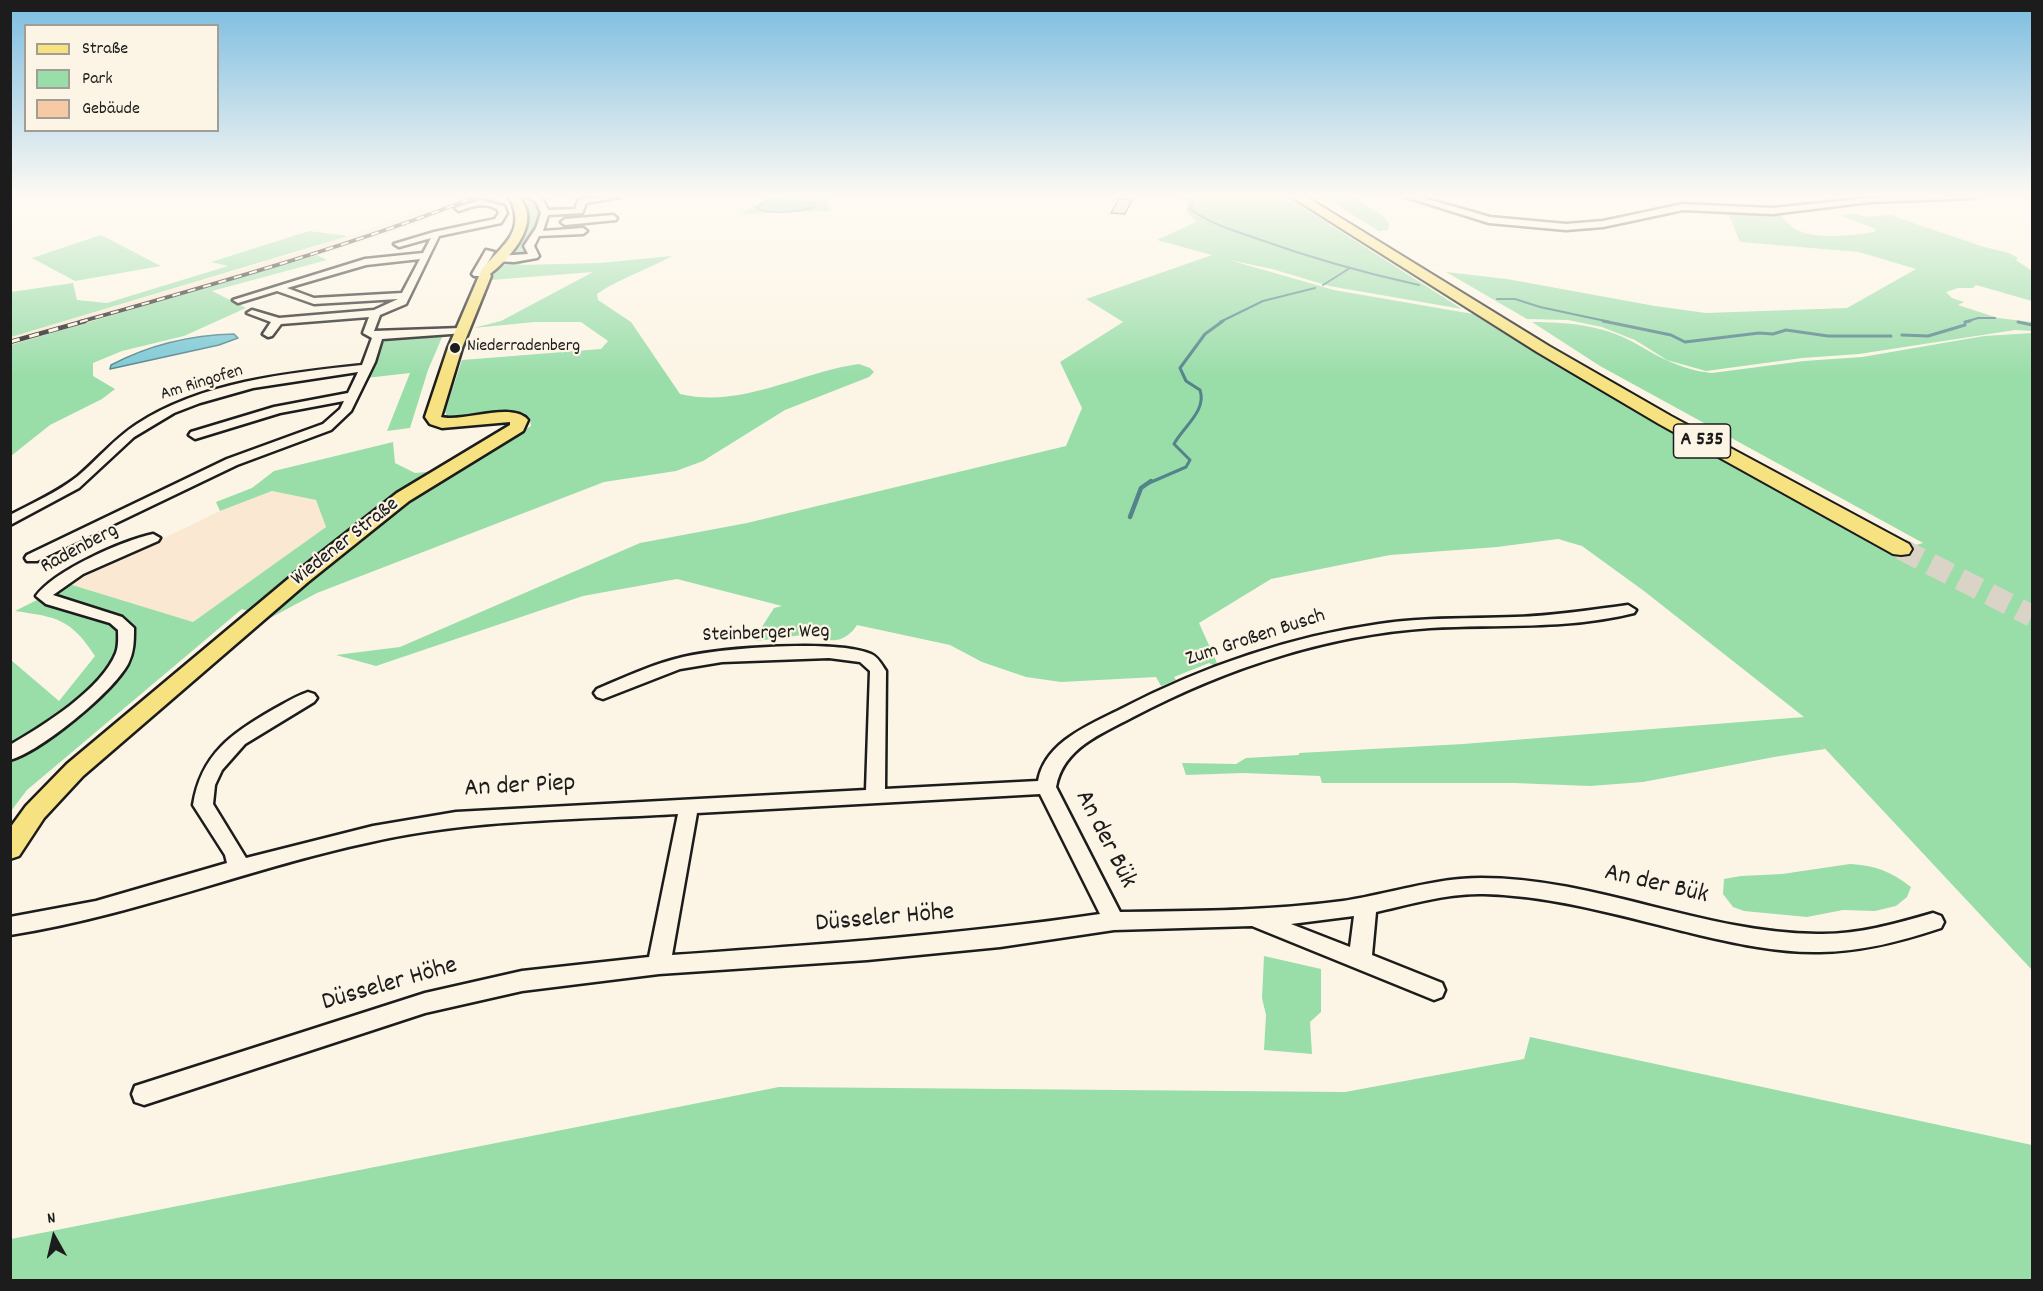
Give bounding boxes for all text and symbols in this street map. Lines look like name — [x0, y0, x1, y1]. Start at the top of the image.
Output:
legend — [24, 24, 219, 132]
text: Straße — [82, 37, 128, 62]
text: Park — [82, 67, 113, 92]
text: Gebäude — [82, 97, 140, 122]
place label: Niederradenberg — [467, 337, 580, 359]
marker: Niederradenberg — [448, 341, 462, 355]
street label: Am Ringofen — [158, 361, 246, 407]
road number: A 535 — [1674, 424, 1730, 458]
street label: Wiedener Straße — [287, 493, 405, 593]
street label: Radenberg — [37, 519, 123, 581]
street label: Zum Großen Busch — [1183, 605, 1329, 673]
street label: Steinberger Weg — [702, 620, 830, 650]
street label: An der Piep — [464, 770, 576, 806]
street label: An der Bük — [1066, 786, 1142, 894]
street label: An der Bük — [1601, 859, 1711, 913]
street label: Düsseler Höhe — [814, 898, 956, 942]
street label: Düsseler Höhe — [319, 952, 461, 1020]
north arrow — [24, 1207, 84, 1267]
text: N — [46, 1207, 57, 1231]

